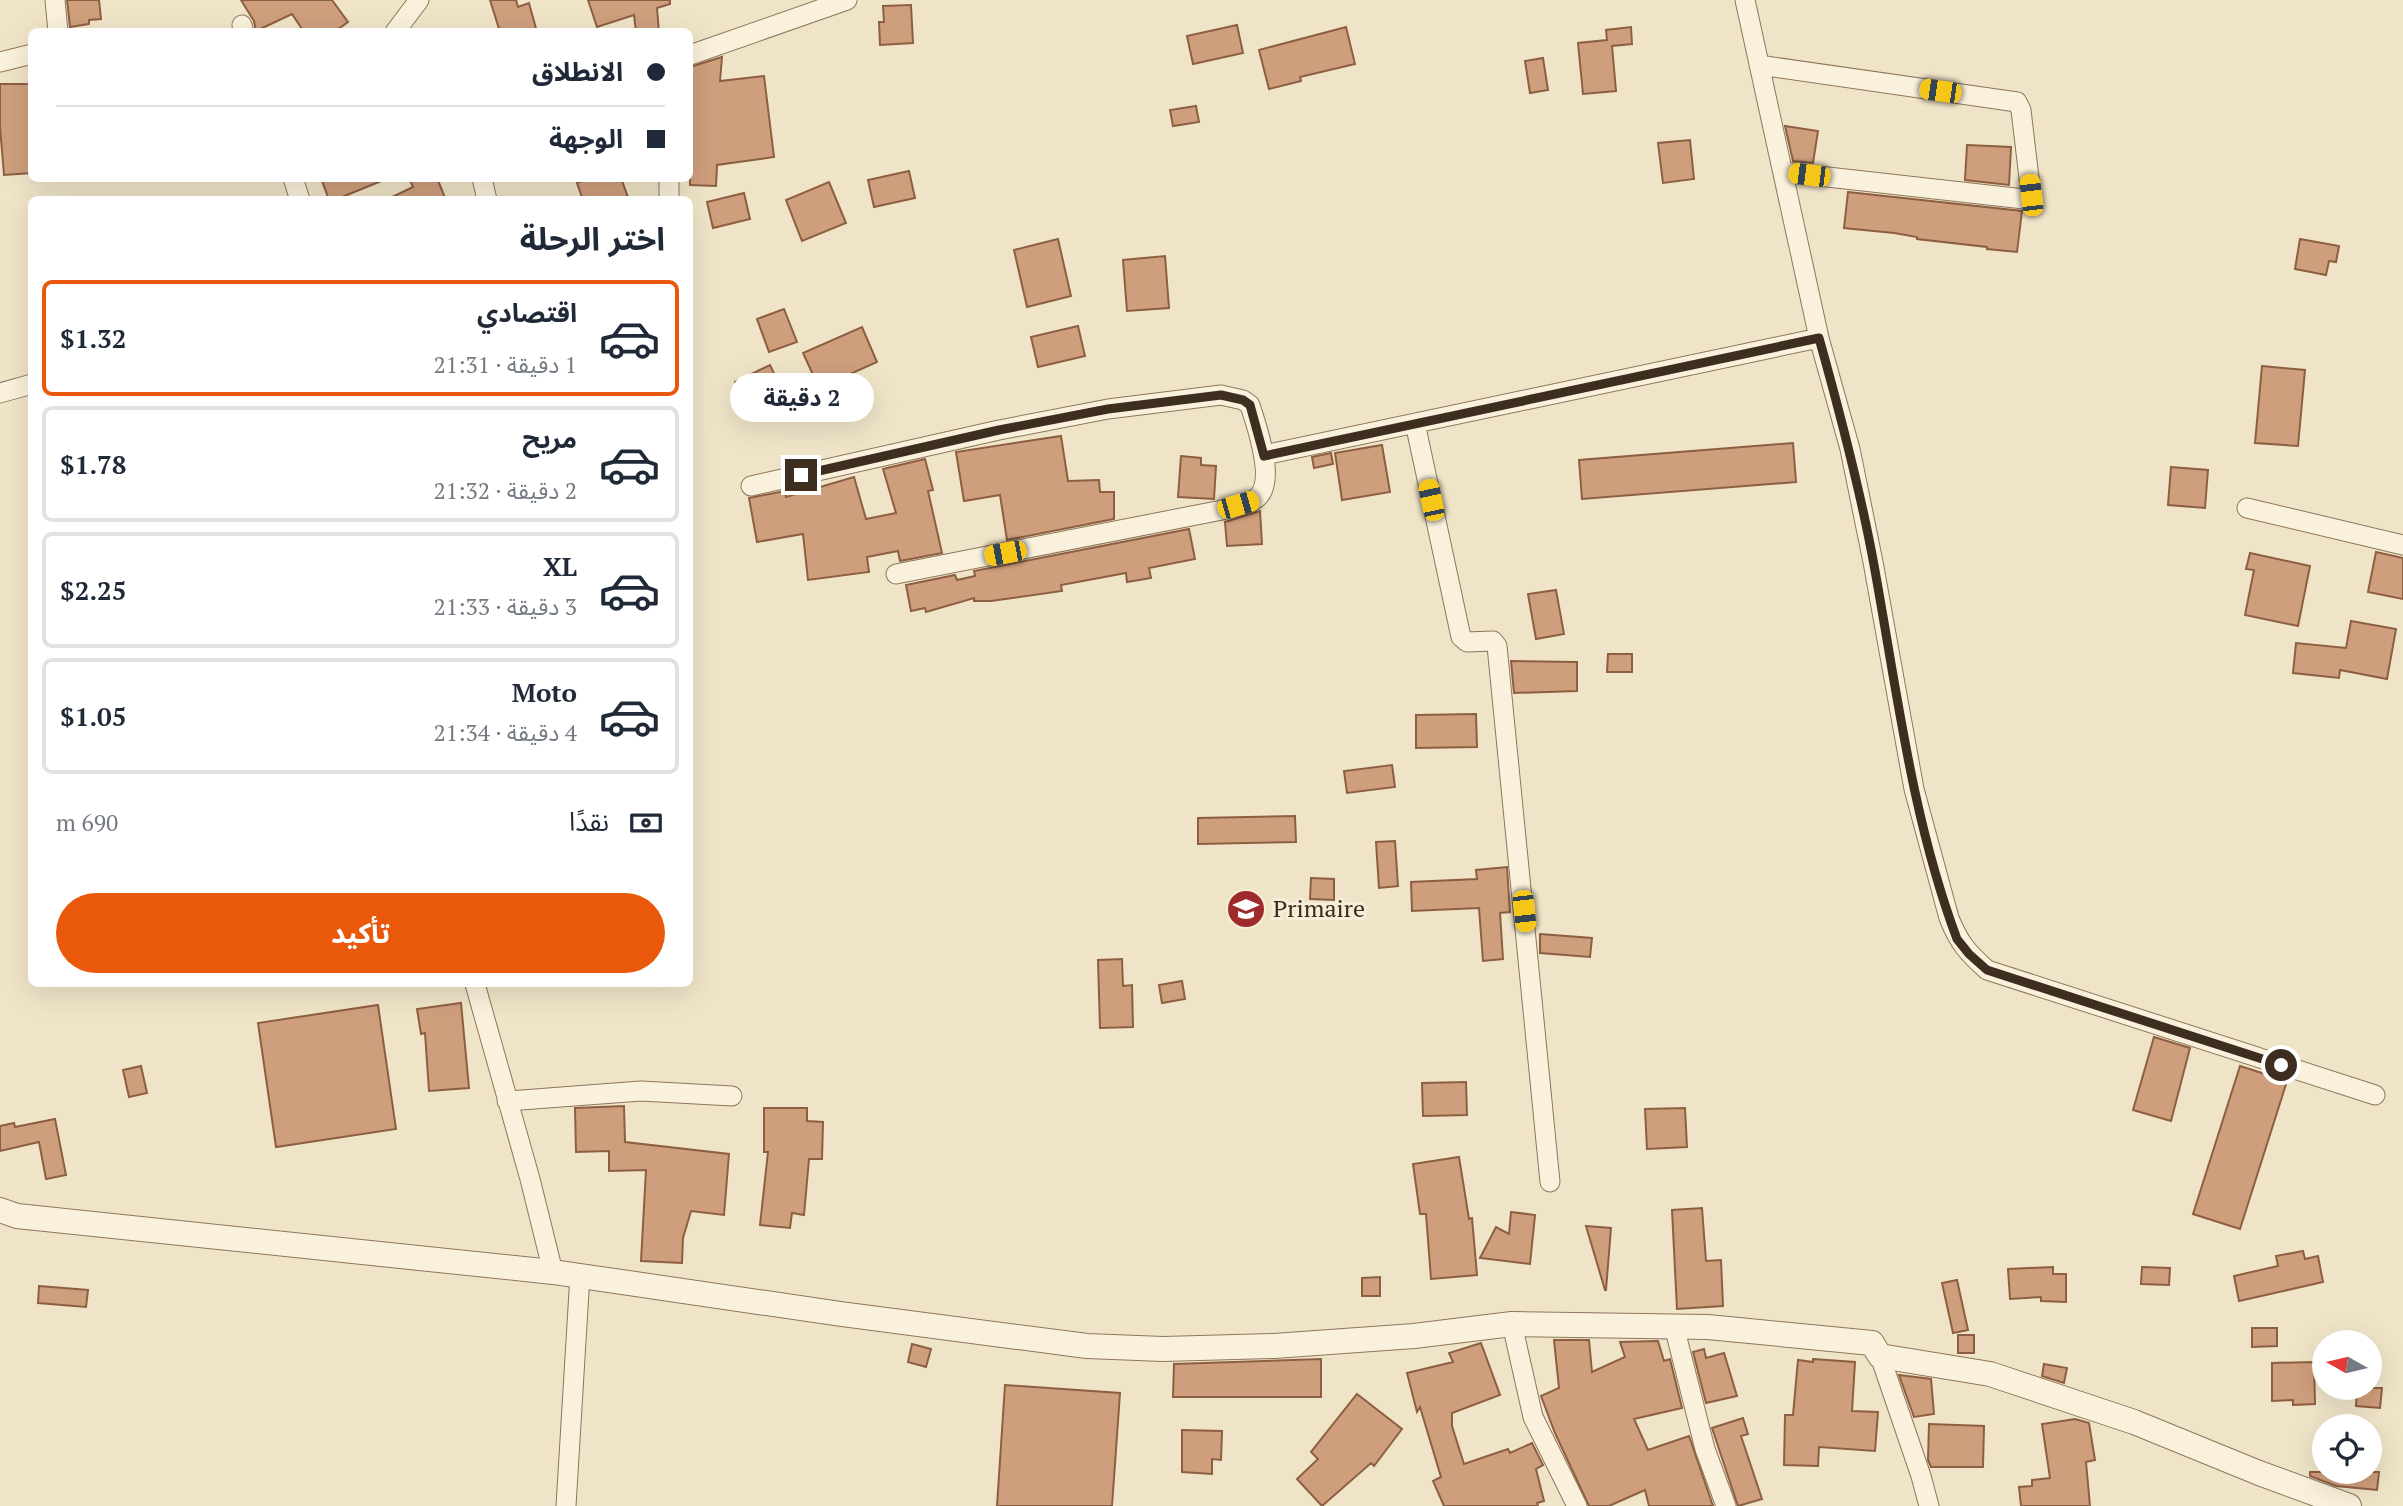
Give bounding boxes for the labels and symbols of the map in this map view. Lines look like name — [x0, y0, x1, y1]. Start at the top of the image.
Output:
car — [1918, 78, 1963, 104]
car — [1787, 162, 1832, 188]
car — [2019, 173, 2044, 217]
callout: 2 دقيقة — [729, 374, 873, 422]
route end — [785, 459, 817, 491]
car — [1417, 477, 1446, 523]
car — [1215, 489, 1262, 521]
car — [983, 539, 1028, 567]
school or university icon: Primaire — [1225, 888, 1267, 930]
car — [1512, 889, 1537, 933]
place label: Primaire — [1273, 892, 1365, 924]
route start — [2265, 1049, 2297, 1081]
north arrow — [2312, 1330, 2382, 1400]

